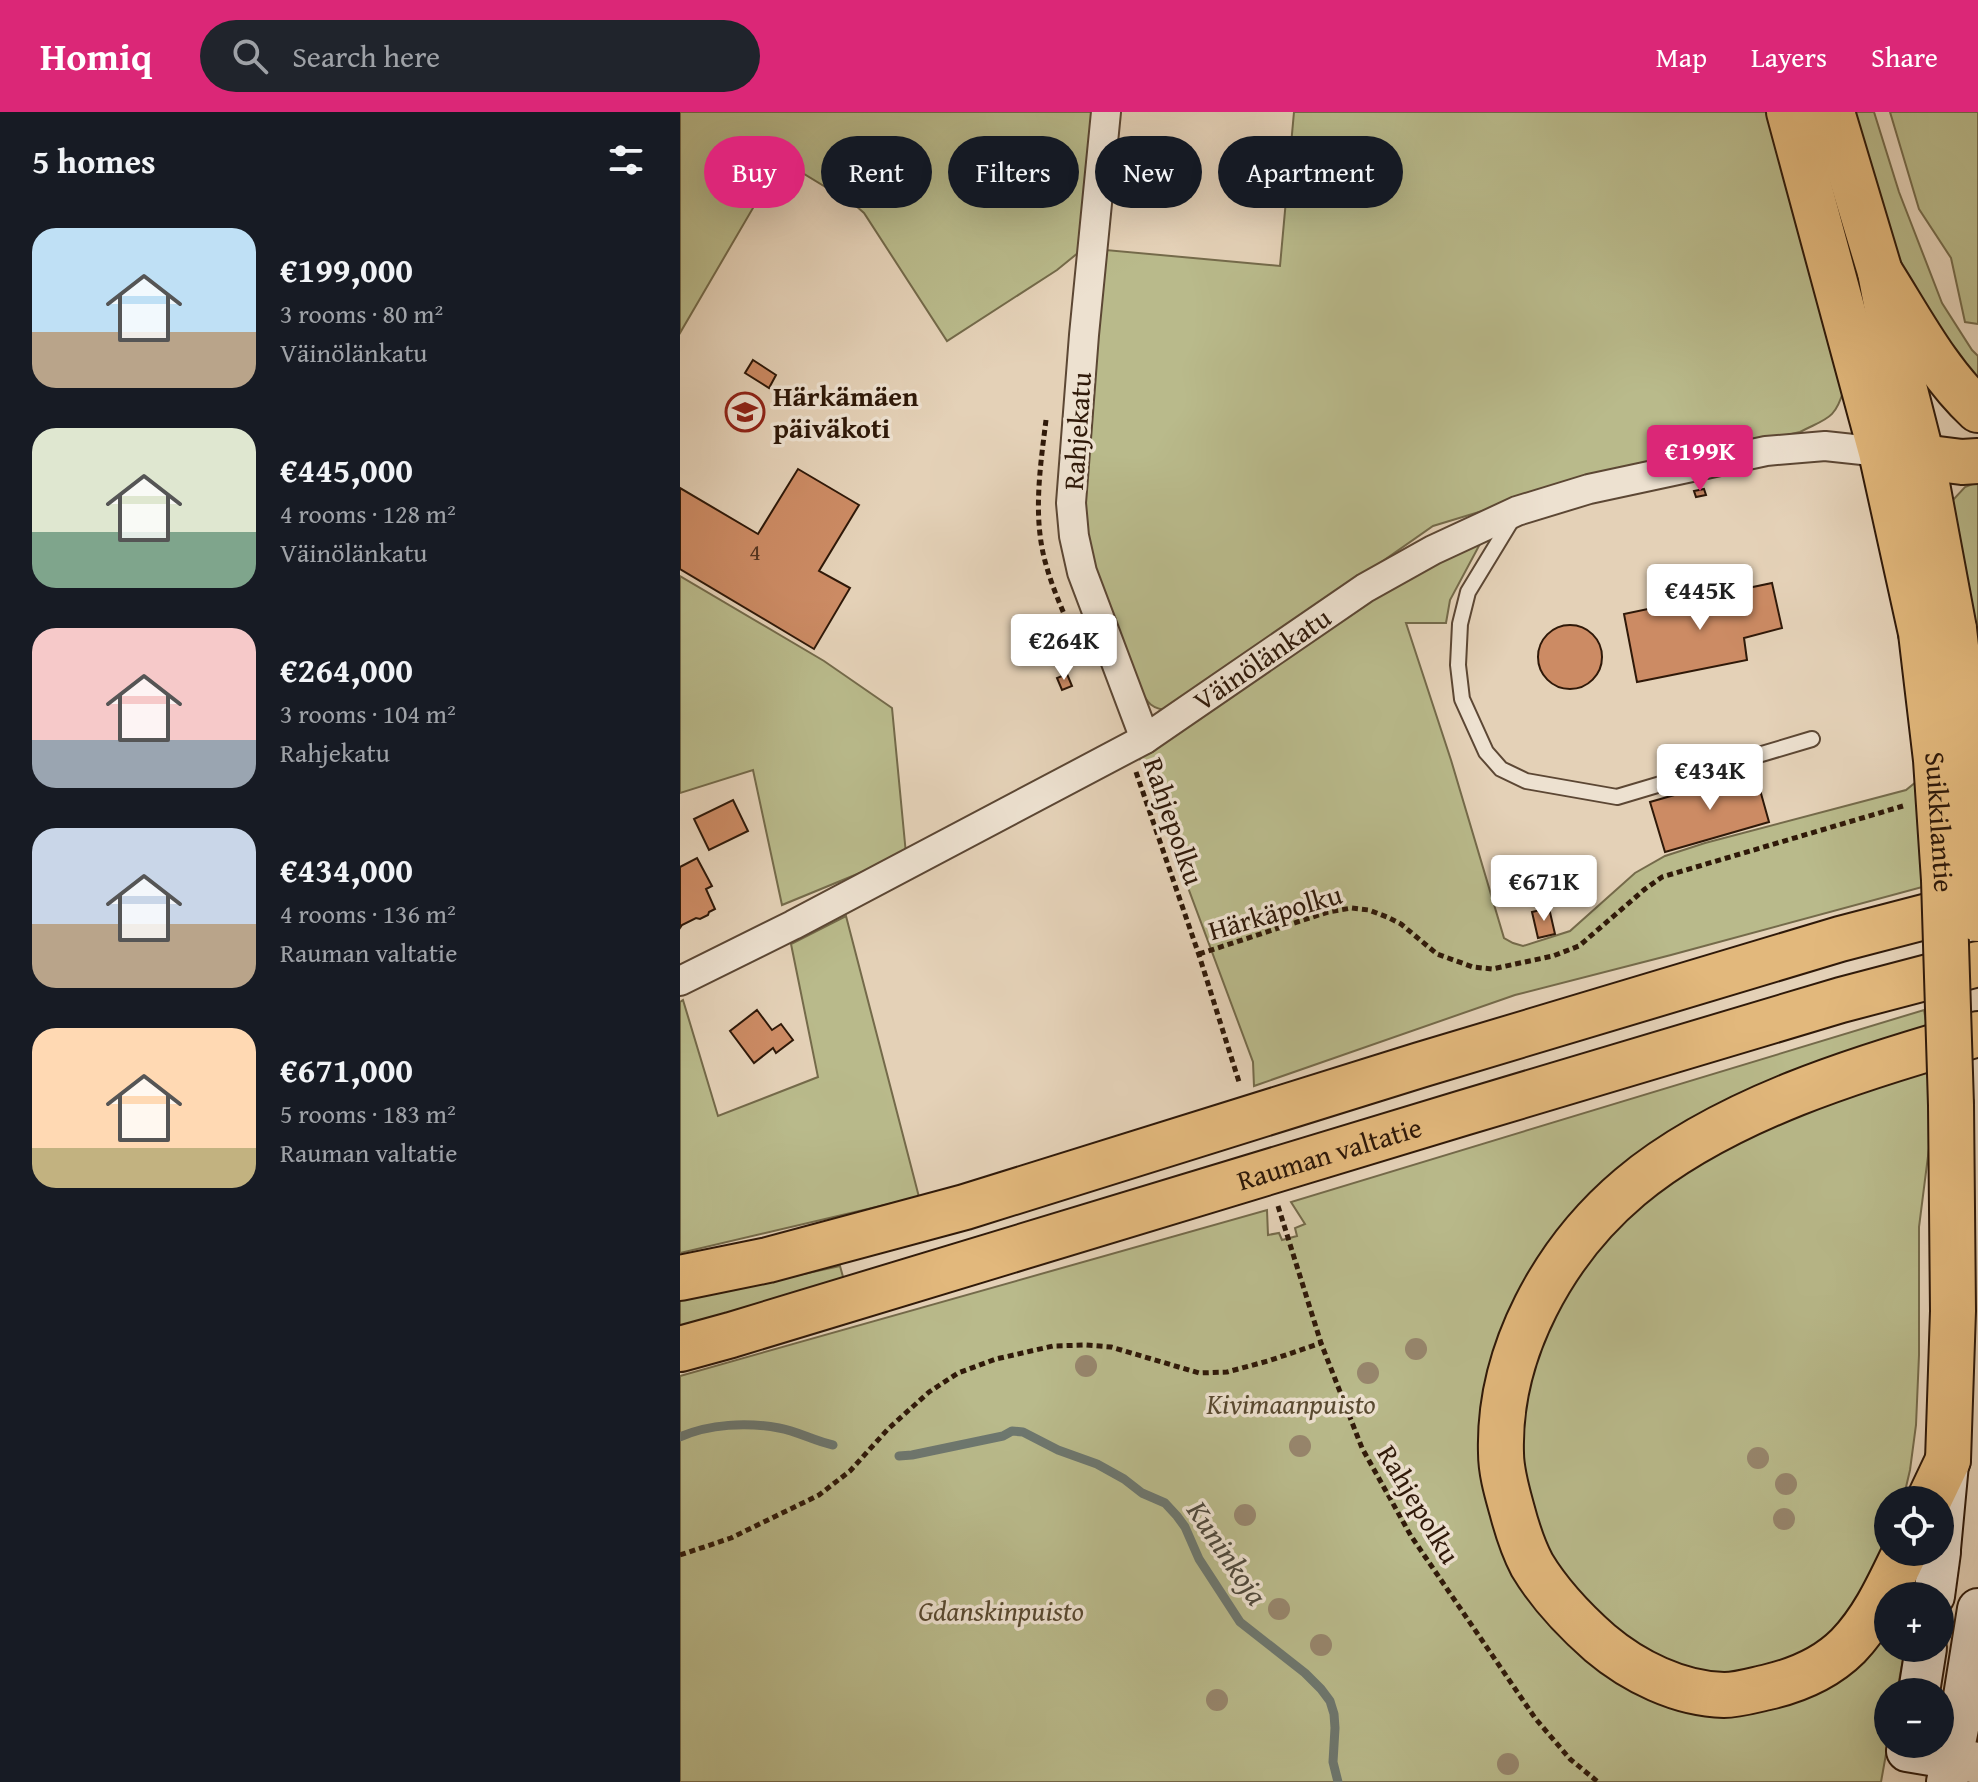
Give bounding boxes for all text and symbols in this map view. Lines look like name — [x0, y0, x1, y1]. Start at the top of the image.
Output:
search box — [200, 20, 760, 92]
text: Homiq — [40, 28, 152, 84]
icon: search — [228, 34, 272, 78]
text: Search here — [292, 34, 440, 78]
text: Map — [1656, 36, 1707, 77]
text: Layers — [1751, 36, 1827, 77]
text: Share — [1871, 36, 1938, 77]
text: 5 homes — [32, 136, 156, 185]
chip: Buy — [704, 136, 805, 208]
chip: Rent — [821, 136, 932, 208]
chip: Filters — [948, 136, 1079, 208]
chip: New — [1095, 136, 1202, 208]
chip: Apartment — [1218, 136, 1403, 208]
icon: filters — [604, 138, 648, 182]
text: €199,000 — [280, 245, 413, 294]
icon: home — [96, 260, 192, 356]
text: 3 rooms · 80 m² — [280, 294, 443, 333]
text: Väinölänkatu — [280, 333, 427, 372]
street label: Rahjekatu — [1052, 371, 1101, 491]
place label: Härkämäen päiväkoti — [773, 375, 919, 448]
school or university icon: Härkämäen päiväkoti — [724, 391, 766, 433]
pin: €199K — [1644, 425, 1756, 493]
text: €199K — [1665, 431, 1735, 470]
text: €445,000 — [280, 445, 413, 494]
icon: home — [96, 460, 192, 556]
text: 4 rooms · 128 m² — [280, 494, 456, 533]
text: Väinölänkatu — [280, 533, 427, 572]
house number: 4 — [749, 534, 761, 569]
pin: €445K — [1644, 564, 1756, 632]
text: €445K — [1665, 570, 1735, 609]
street label: Väinölänkatu — [1185, 597, 1339, 720]
pin: €264K — [1008, 614, 1120, 682]
text: €264K — [1029, 620, 1099, 659]
text: €264,000 — [280, 645, 413, 694]
icon: home — [96, 660, 192, 756]
text: 3 rooms · 104 m² — [280, 694, 456, 733]
text: Rahjekatu — [280, 733, 390, 772]
pin: €434K — [1654, 744, 1766, 812]
street label: Suikkilantie — [1915, 749, 1965, 893]
text: €434K — [1675, 750, 1745, 789]
street label: Rahjepolku — [1134, 752, 1215, 890]
text: €434,000 — [280, 845, 413, 894]
pin: €671K — [1488, 855, 1600, 923]
icon: home — [96, 860, 192, 956]
text: €671K — [1509, 861, 1579, 900]
street label: Härkäpolku — [1203, 873, 1347, 950]
text: 4 rooms · 136 m² — [280, 894, 456, 933]
text: Rauman valtatie — [280, 933, 457, 972]
text: €671,000 — [280, 1045, 413, 1094]
icon: home — [96, 1060, 192, 1156]
text: 5 rooms · 183 m² — [280, 1094, 456, 1133]
street label: Rauman valtatie — [1232, 1106, 1426, 1200]
text: Rauman valtatie — [280, 1133, 457, 1172]
park label: Kivimaanpuisto — [1205, 1383, 1376, 1424]
street label: Rahjepolku — [1368, 1436, 1471, 1571]
map controls — [1874, 1486, 1954, 1758]
button: locate — [1874, 1486, 1954, 1566]
water label: Kuninkoja — [1176, 1490, 1279, 1614]
button: + — [1874, 1582, 1954, 1662]
park label: Gdanskinpuisto — [918, 1590, 1084, 1631]
button: − — [1874, 1678, 1954, 1758]

